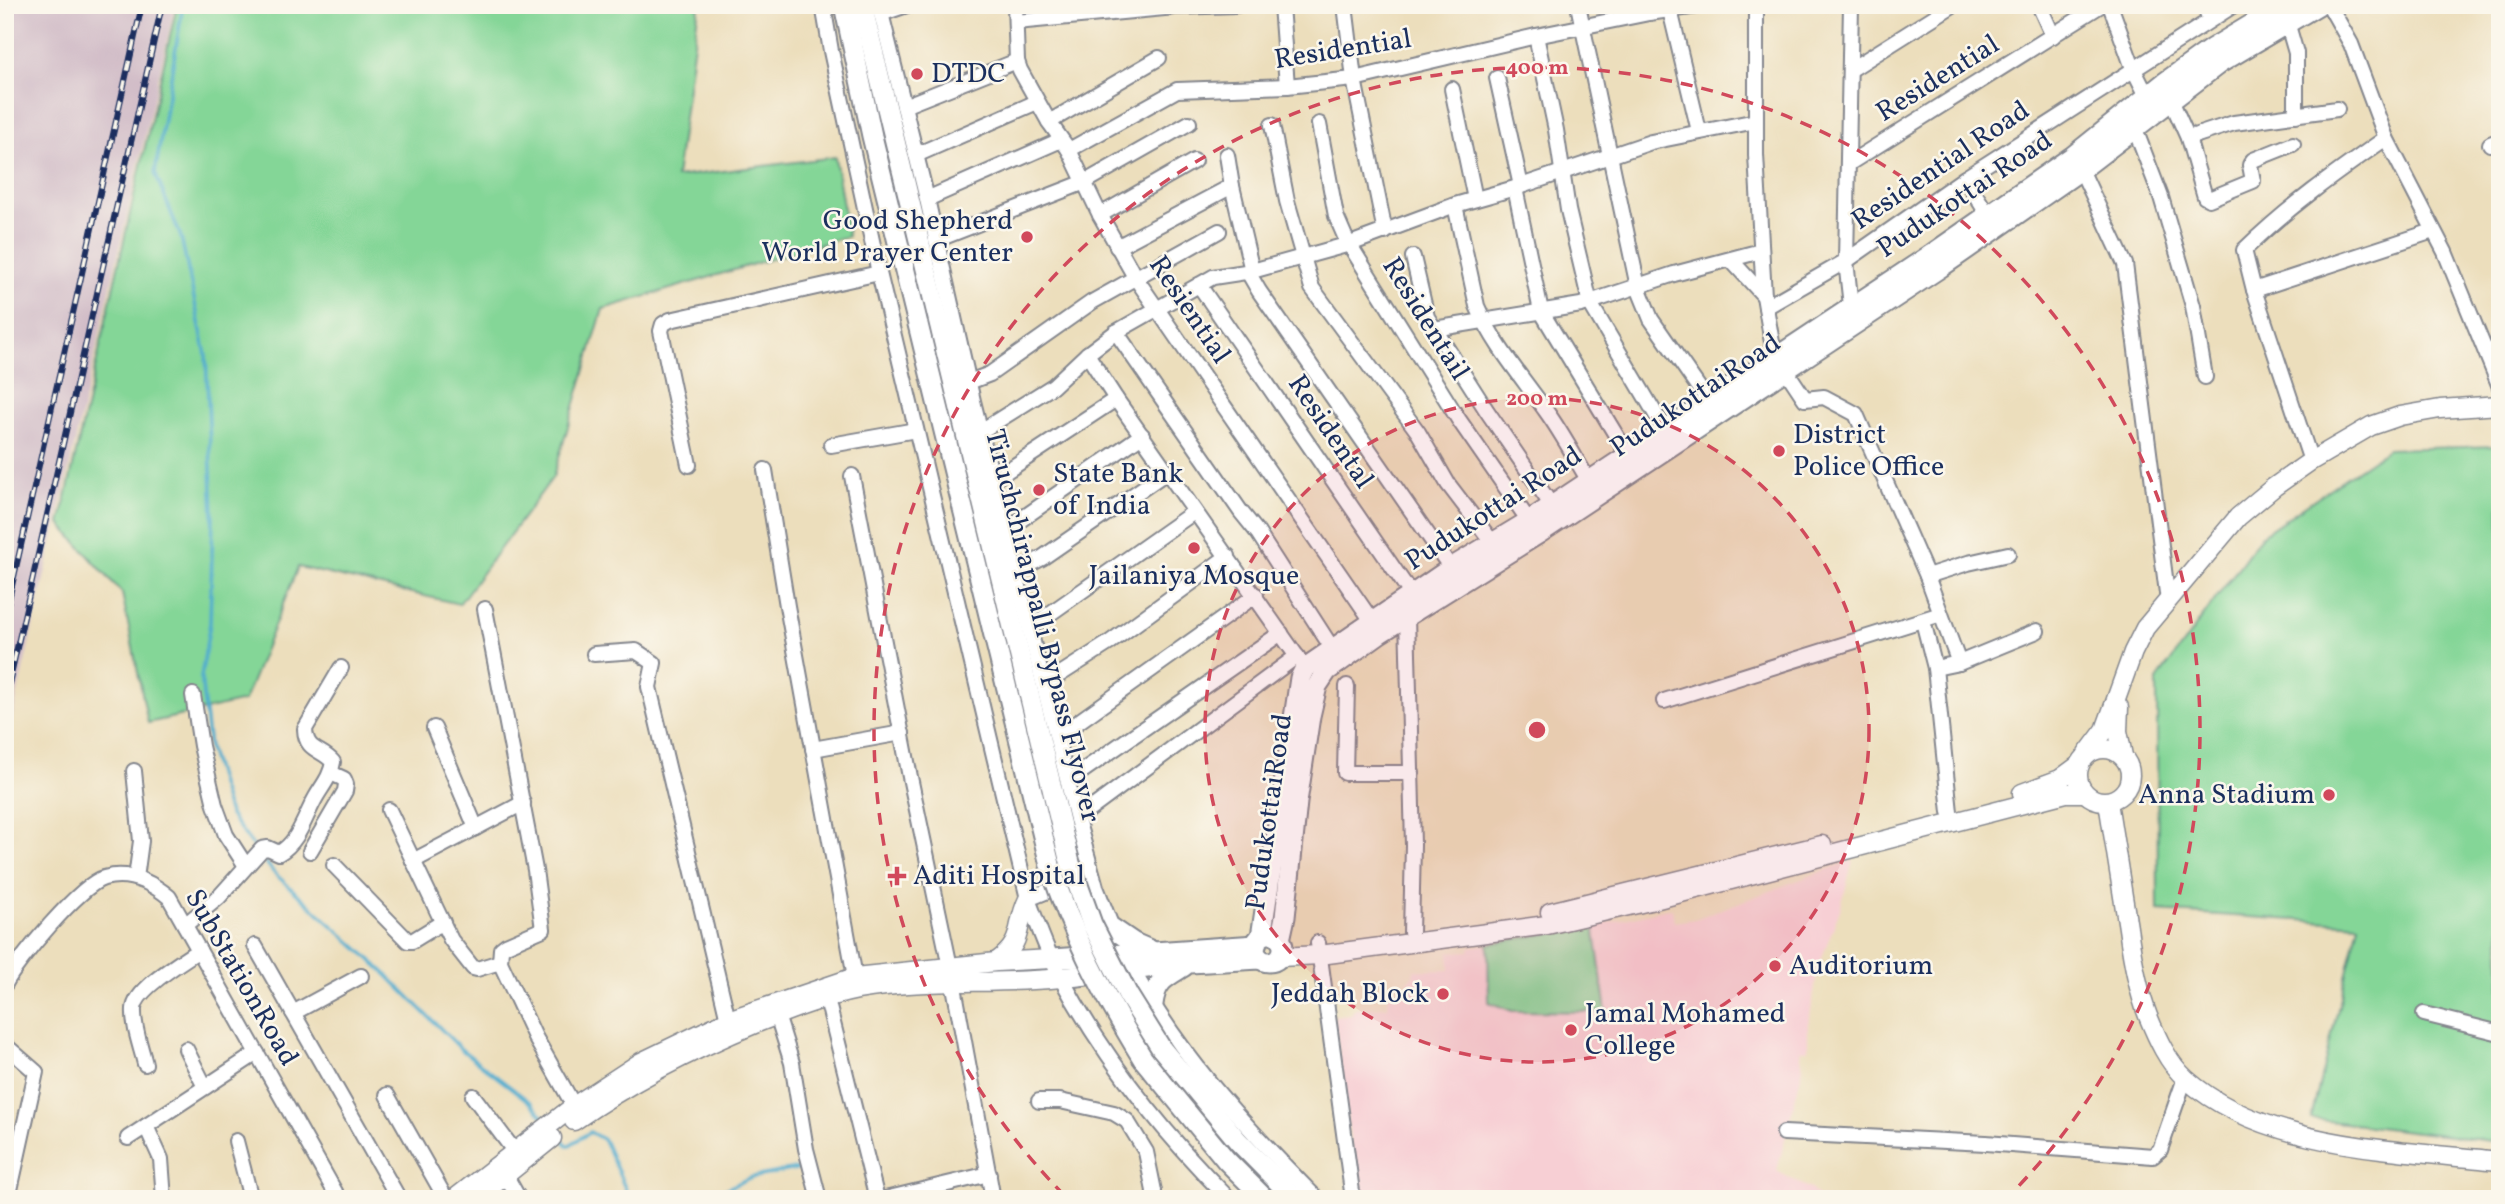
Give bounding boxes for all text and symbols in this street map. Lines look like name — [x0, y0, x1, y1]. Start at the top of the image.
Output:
street label: Residential — [1271, 20, 1415, 80]
street label: Residential — [1869, 26, 2007, 132]
text: 400 m — [1506, 54, 1568, 83]
place label: DTDC — [931, 55, 1006, 94]
marker: DTDC — [909, 66, 925, 82]
street label: Residential Road — [1844, 92, 2038, 240]
street label: Pudukottai Road — [1870, 122, 2060, 268]
place label: Good Shepherd World Prayer Center — [761, 202, 1013, 273]
marker: Good Shepherd World Prayer Center — [1019, 229, 1035, 245]
street label: Resiential — [1138, 248, 1240, 372]
street label: Residentail — [1372, 250, 1478, 388]
street label: PudukottaiRoad — [1603, 324, 1789, 468]
street label: Residental — [1277, 367, 1383, 497]
text: 200 m — [1506, 385, 1568, 414]
place label: District Police Office — [1793, 416, 1944, 487]
street label: Tiruchchirappalli Bypass Flyover — [974, 425, 1110, 827]
street label: Pudukottai Road — [1398, 437, 1590, 581]
marker: District Police Office — [1771, 443, 1787, 459]
place label: State Bank of India — [1053, 455, 1184, 526]
marker: State Bank of India — [1031, 482, 1047, 498]
marker: Jailaniya Mosque — [1186, 540, 1202, 556]
place label: Jailaniya Mosque — [1089, 557, 1299, 596]
street label: PudukottaiRoad — [1237, 711, 1303, 913]
centre of rings — [1525, 718, 1549, 742]
place label: Anna Stadium — [2138, 776, 2315, 815]
marker: Anna Stadium — [2321, 787, 2337, 803]
place label: Aditi Hospital — [913, 857, 1085, 896]
marker: Aditi Hospital — [887, 866, 907, 886]
street label: SubStationRoad — [174, 882, 308, 1074]
place label: Auditorium — [1789, 947, 1933, 986]
marker: Auditorium — [1767, 958, 1783, 974]
place label: Jeddah Block — [1271, 975, 1429, 1014]
marker: Jeddah Block — [1435, 986, 1451, 1002]
place label: Jamal Mohamed College — [1585, 995, 1785, 1066]
marker: Jamal Mohamed College — [1563, 1022, 1579, 1038]

